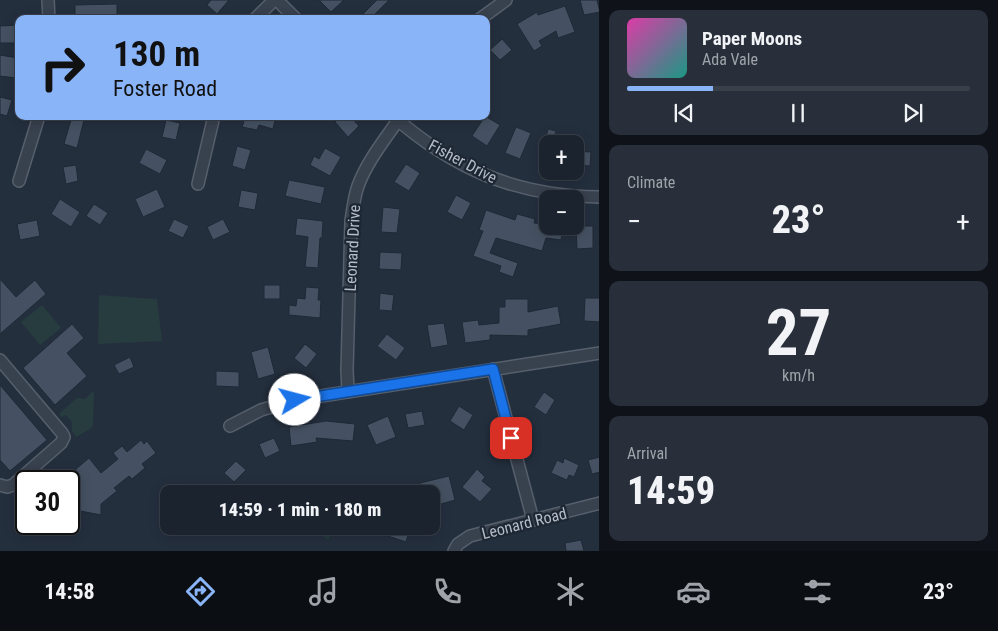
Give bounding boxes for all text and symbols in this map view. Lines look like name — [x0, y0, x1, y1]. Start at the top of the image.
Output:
text: Paper Moons — [702, 27, 802, 50]
text: 130 m — [113, 34, 200, 75]
icon: right — [30, 35, 95, 100]
text: Ada Vale — [702, 50, 758, 69]
text: Foster Road — [113, 76, 217, 101]
icon: previous — [670, 99, 698, 127]
icon: pause — [784, 99, 812, 127]
icon: next — [899, 99, 927, 127]
map controls — [539, 135, 584, 235]
button: + — [539, 135, 584, 180]
street label: Fisher Drive — [425, 136, 500, 187]
text: Climate — [627, 173, 675, 192]
button: − — [539, 190, 584, 235]
text: 23° — [772, 198, 825, 242]
street label: Leonard Drive — [341, 204, 364, 292]
text: − — [627, 205, 641, 238]
text: + — [956, 205, 970, 238]
text: 27 — [766, 295, 831, 371]
text: km/h — [782, 366, 815, 385]
position arrow — [268, 373, 320, 425]
pin — [490, 417, 532, 459]
icon: arrive — [497, 424, 525, 452]
text: Arrival — [627, 444, 668, 463]
text: 14:59 — [627, 469, 715, 513]
speed limit sign: 30 — [15, 470, 80, 535]
text: 14:59 · 1 min · 180 m — [219, 498, 381, 521]
street label: Leonard Road — [480, 504, 569, 543]
icon: directions — [183, 574, 218, 609]
icon: music — [306, 574, 341, 609]
icon: phone — [430, 574, 465, 609]
icon: climate — [553, 574, 588, 609]
icon: car — [676, 574, 711, 609]
icon: filters — [800, 574, 835, 609]
text: 14:58 — [44, 579, 95, 604]
text: 23° — [923, 579, 954, 604]

